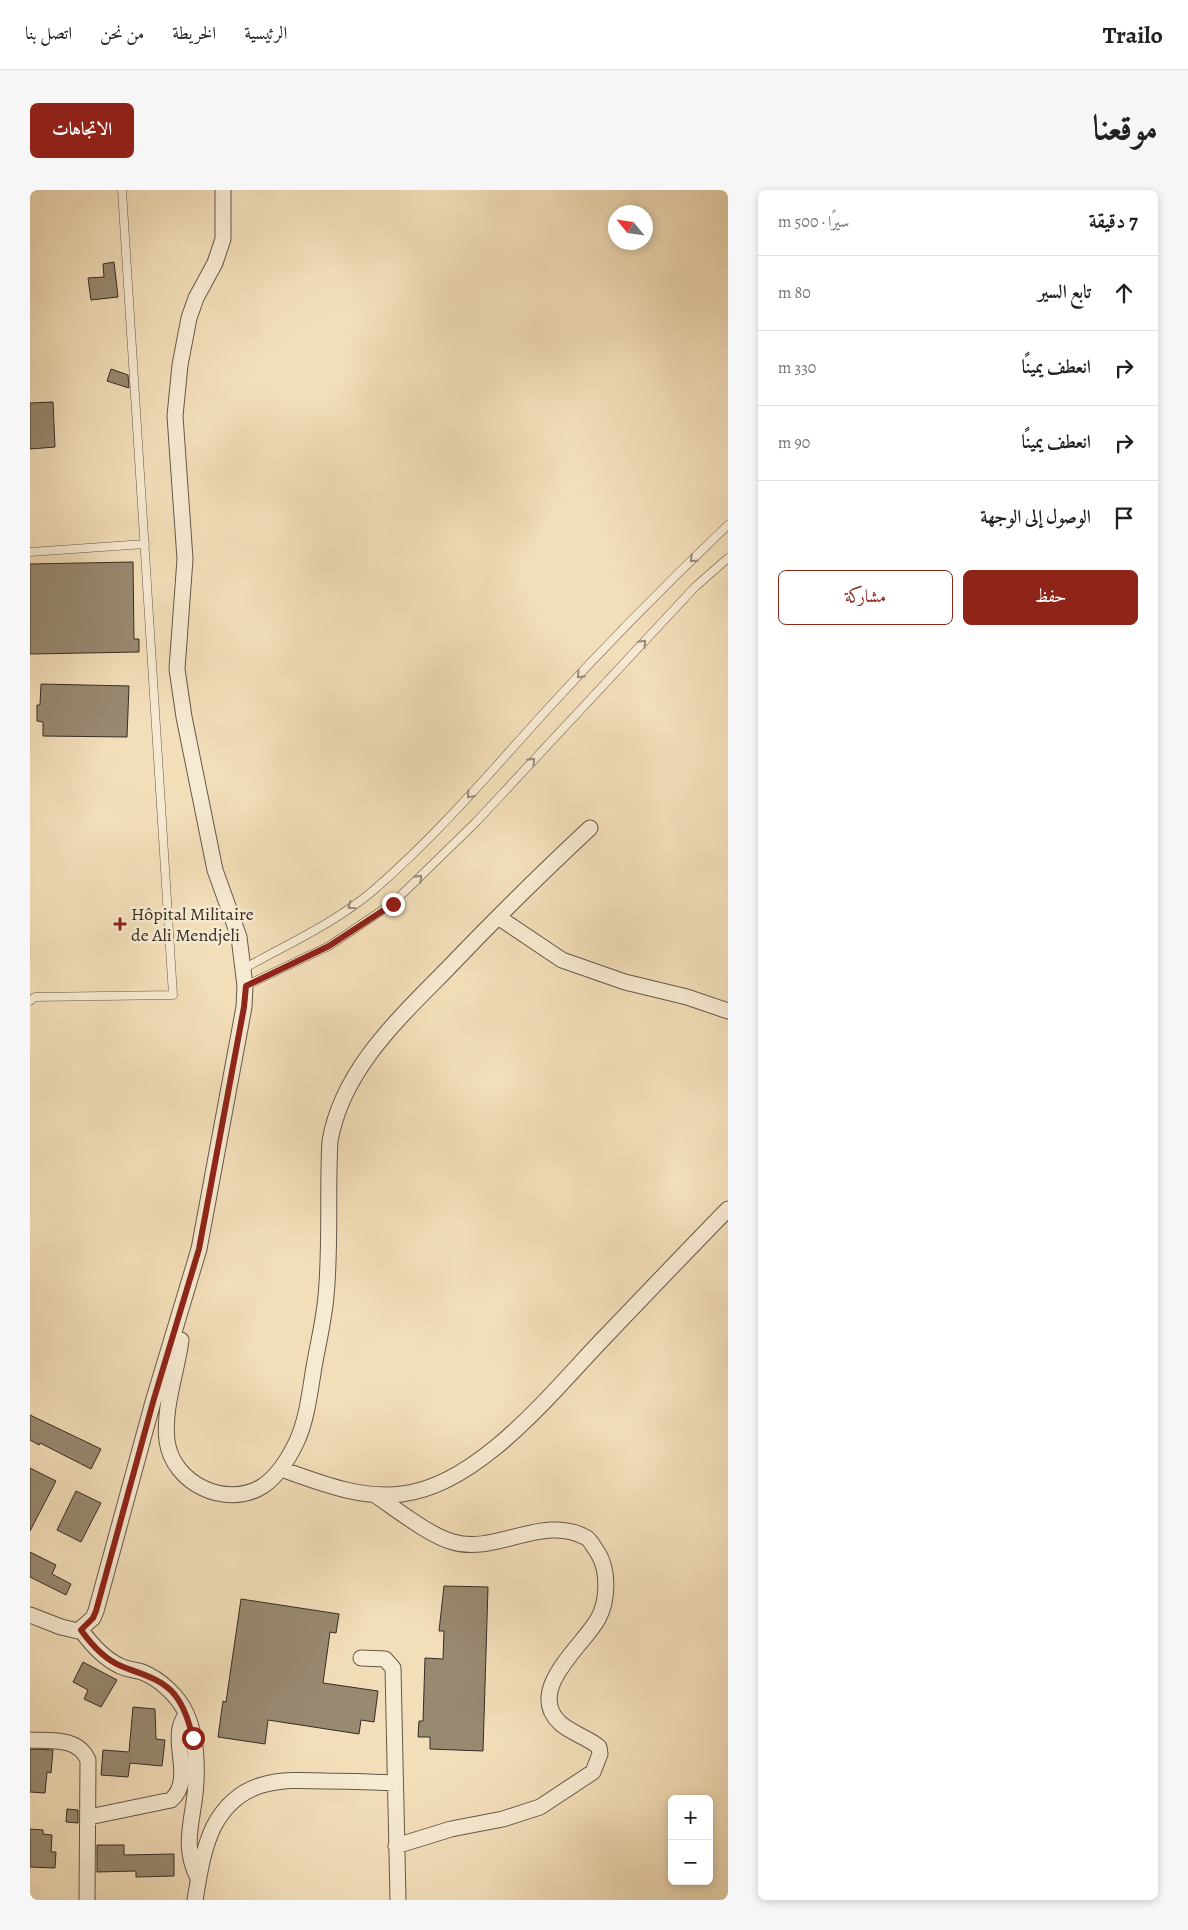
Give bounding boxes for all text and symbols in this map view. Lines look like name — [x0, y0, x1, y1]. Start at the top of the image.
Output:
text: Trailo — [1103, 19, 1163, 51]
text: اتصل بنا — [25, 21, 72, 45]
text: من نحن — [100, 21, 144, 45]
text: الخريطة — [172, 21, 216, 45]
text: الرئيسية — [244, 21, 287, 45]
button: الاتجاهات — [30, 103, 134, 158]
text: موقعنا — [1093, 103, 1158, 151]
north arrow — [608, 205, 653, 250]
text: 7 دقيقة — [1089, 207, 1138, 235]
text: سيرًا · 500 m — [778, 211, 849, 233]
text: تابع السير — [1038, 279, 1091, 305]
icon: ahead — [1110, 279, 1138, 307]
text: 80 m — [778, 282, 811, 304]
text: انعطف يمينًا — [1021, 354, 1091, 380]
icon: right — [1110, 354, 1138, 382]
text: 330 m — [778, 357, 816, 379]
text: انعطف يمينًا — [1021, 429, 1091, 455]
icon: right — [1110, 429, 1138, 457]
text: 90 m — [778, 432, 810, 454]
text: الوصول إلى الوجهة — [980, 504, 1091, 530]
icon: arrive — [1110, 504, 1138, 532]
one-way arrow — [689, 553, 698, 562]
button: مشاركة — [778, 570, 953, 625]
button: حفظ — [963, 570, 1138, 625]
one-way arrow — [637, 639, 646, 648]
one-way arrow — [577, 670, 586, 679]
one-way arrow — [526, 758, 535, 767]
one-way arrow — [467, 790, 476, 799]
one-way arrow — [413, 875, 422, 884]
route end — [382, 893, 405, 916]
one-way arrow — [347, 900, 357, 909]
place label: Hôpital Militaire de Ali Mendjeli — [131, 902, 254, 947]
marker: Hôpital Militaire de Ali Mendjeli — [113, 917, 127, 931]
route start — [182, 1727, 205, 1750]
map controls — [668, 1795, 713, 1885]
button: + — [668, 1795, 713, 1840]
button: − — [668, 1840, 713, 1885]

